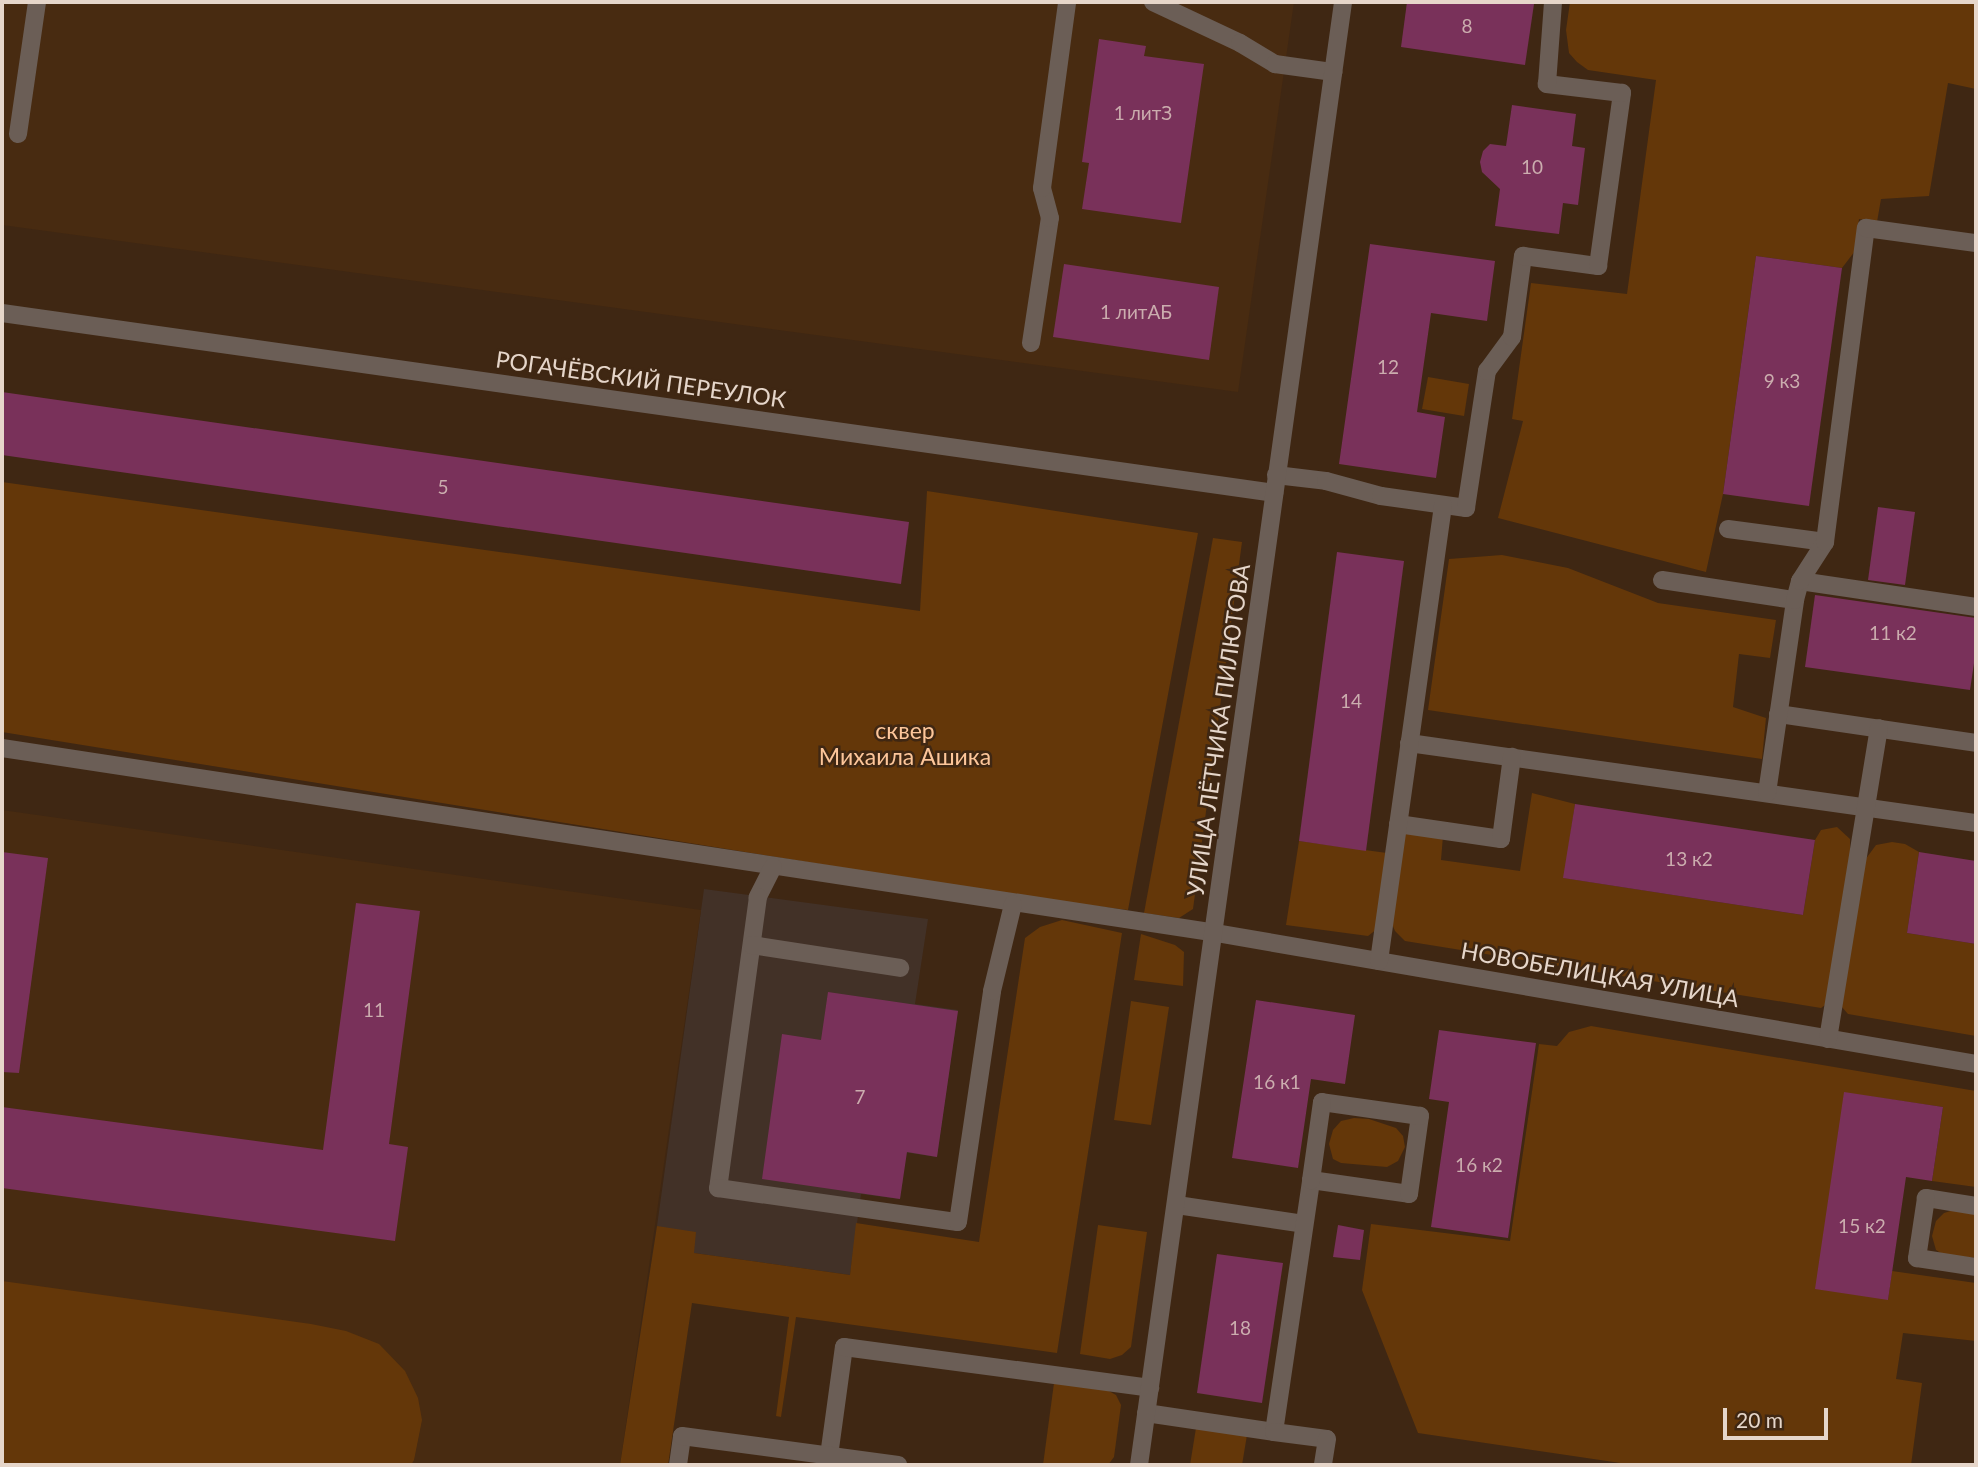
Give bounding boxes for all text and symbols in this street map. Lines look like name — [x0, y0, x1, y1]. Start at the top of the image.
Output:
house number: 8 — [1461, 15, 1473, 37]
house number: 1 литЗ — [1114, 102, 1172, 124]
house number: 10 — [1521, 156, 1543, 178]
house number: 1 литАБ — [1100, 301, 1172, 323]
street label: РОГАЧЁВСКИЙ ПЕРЕУЛОК — [494, 345, 788, 413]
house number: 12 — [1377, 356, 1399, 378]
house number: 9 к3 — [1764, 370, 1800, 392]
house number: 5 — [437, 476, 449, 498]
street label: УЛИЦА ЛЁТЧИКА ПИЛЮТОВА — [1181, 562, 1255, 898]
house number: 11 к2 — [1869, 622, 1917, 644]
house number: 14 — [1340, 690, 1362, 712]
park label: сквер Михаила Ашика — [819, 716, 991, 770]
house number: 13 к2 — [1665, 848, 1713, 870]
street label: НОВОБЕЛИЦКАЯ УЛИЦА — [1459, 936, 1741, 1012]
house number: 11 — [363, 999, 385, 1021]
house number: 16 к1 — [1253, 1071, 1301, 1093]
house number: 7 — [854, 1086, 866, 1108]
house number: 16 к2 — [1455, 1154, 1503, 1176]
house number: 15 к2 — [1838, 1215, 1886, 1237]
house number: 18 — [1229, 1317, 1251, 1339]
scale bar — [1726, 1394, 1831, 1438]
text: 20 m — [1736, 1407, 1783, 1432]

